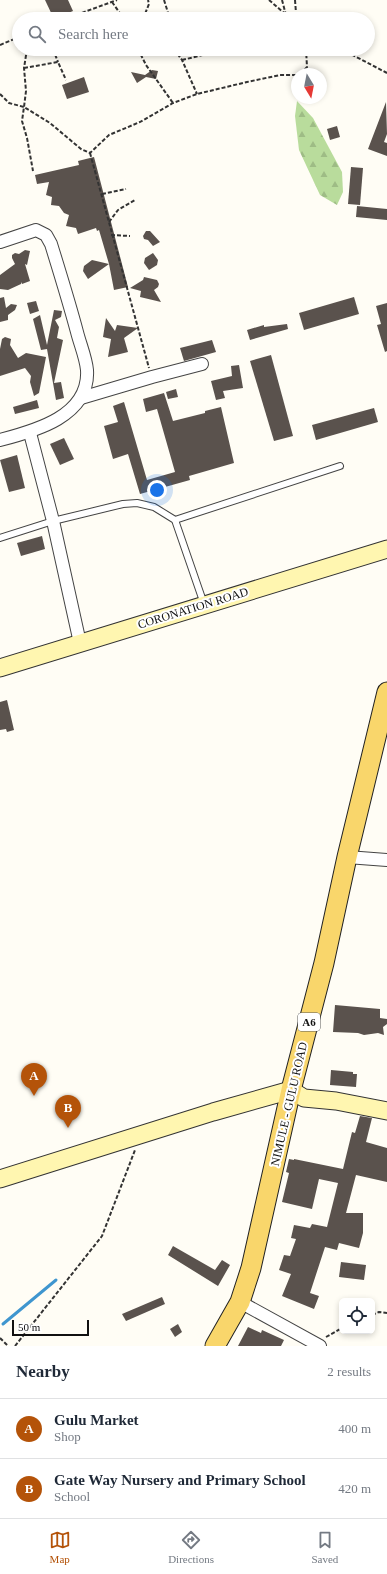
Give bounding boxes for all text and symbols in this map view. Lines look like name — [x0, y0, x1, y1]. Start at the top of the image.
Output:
search box — [12, 12, 375, 56]
icon: search — [26, 23, 48, 45]
text: Search here — [58, 26, 128, 42]
north arrow — [291, 68, 327, 104]
your location — [147, 480, 167, 500]
street label: CORONATION ROAD — [136, 584, 250, 632]
road number: A6 — [298, 1013, 320, 1031]
street label: NIMULE - GULU ROAD — [268, 1040, 310, 1167]
pin: A — [21, 1063, 47, 1096]
pin: B — [55, 1095, 81, 1128]
map controls — [339, 1298, 375, 1334]
button: locate — [339, 1298, 375, 1334]
scale bar — [12, 1318, 89, 1337]
text: 50 m — [18, 1321, 40, 1333]
text: Nearby — [16, 1362, 70, 1381]
text: 2 results — [327, 1364, 371, 1379]
text: Gulu Market — [54, 1412, 139, 1428]
text: A — [24, 1421, 34, 1436]
text: 400 m — [338, 1421, 371, 1436]
text: Shop — [54, 1429, 81, 1444]
text: Gate Way Nursery and Primary School — [54, 1472, 306, 1488]
text: B — [25, 1481, 33, 1496]
text: 420 m — [338, 1481, 371, 1496]
text: School — [54, 1489, 90, 1504]
tab: Map — [49, 1529, 71, 1565]
tab: Directions — [168, 1529, 214, 1565]
tab: Saved — [311, 1529, 338, 1565]

